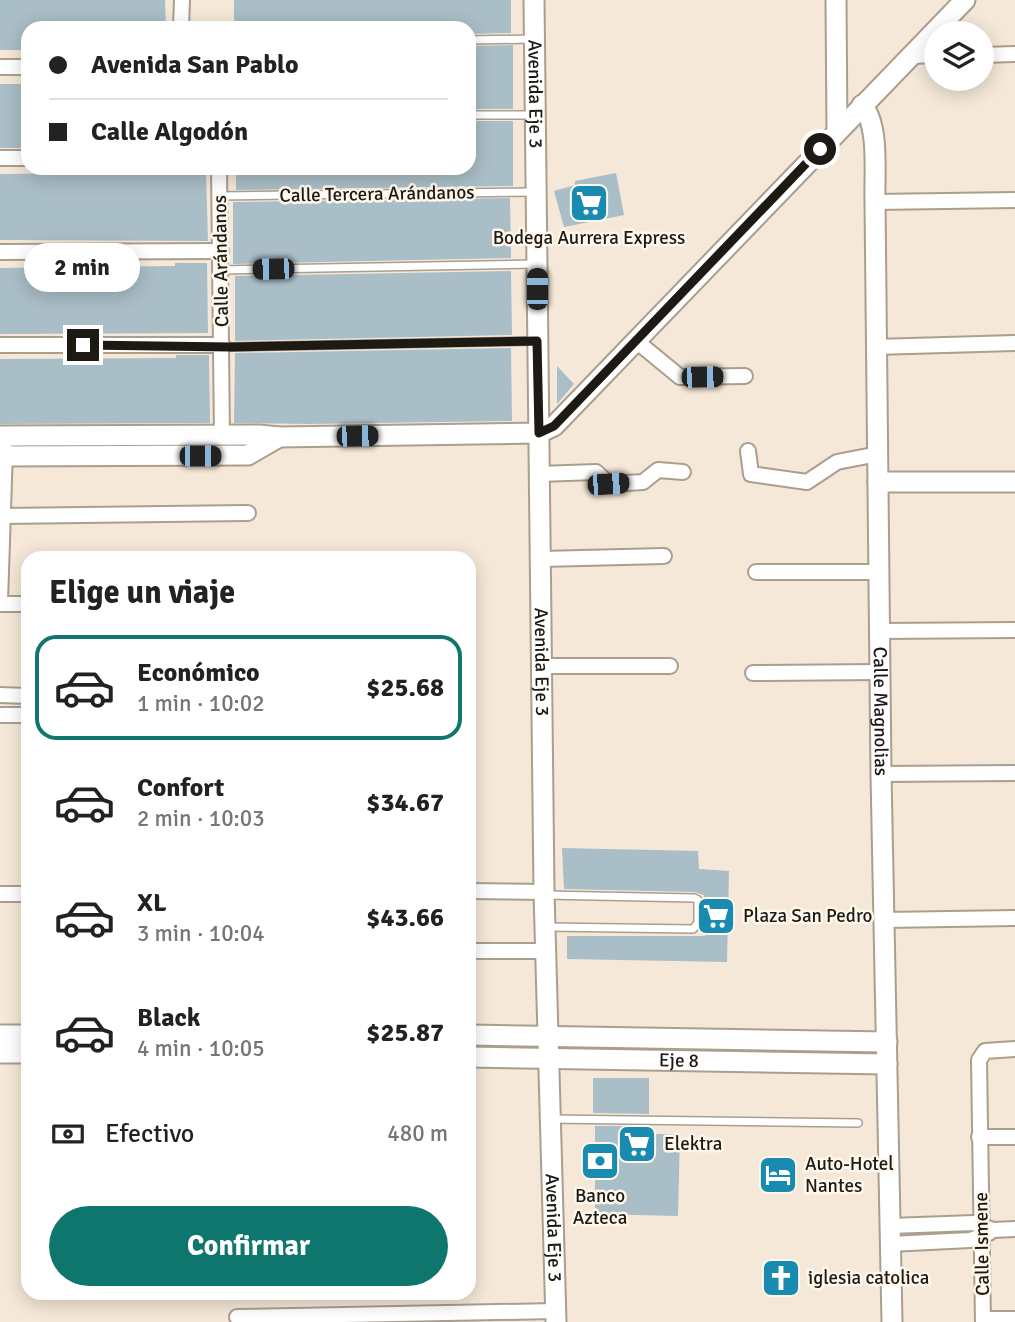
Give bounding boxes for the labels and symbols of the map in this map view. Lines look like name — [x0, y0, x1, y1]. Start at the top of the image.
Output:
street label: Avenida Eje 3 — [522, 40, 548, 148]
route start — [804, 133, 836, 165]
street label: Calle Tercera Arándanos — [279, 180, 475, 208]
supermarket icon: Bodega Aurrera Express — [568, 182, 610, 224]
street label: Calle Arándanos — [208, 195, 234, 327]
place label: Bodega Aurrera Express — [493, 226, 685, 250]
callout: 2 min — [25, 244, 141, 292]
car — [252, 258, 295, 280]
car — [527, 268, 548, 310]
route end — [67, 329, 99, 361]
car — [681, 366, 724, 388]
car — [336, 425, 379, 447]
car — [180, 446, 222, 467]
car — [587, 472, 630, 496]
street label: Avenida Eje 3 — [529, 607, 554, 716]
street label: Calle Magnolias — [868, 647, 893, 776]
supermarket icon: Plaza San Pedro — [695, 895, 737, 937]
place label: Plaza San Pedro — [743, 904, 873, 928]
street label: Eje 8 — [659, 1048, 699, 1073]
supermarket icon: Elektra — [616, 1123, 658, 1165]
place label: Elektra — [664, 1132, 722, 1156]
bank icon: Banco Azteca — [579, 1140, 621, 1182]
place label: Auto-Hotel Nantes — [805, 1152, 894, 1198]
hotel icon: Auto-Hotel Nantes — [757, 1154, 799, 1196]
street label: Avenida Eje 3 — [540, 1173, 567, 1282]
place label: Banco Azteca — [573, 1184, 627, 1230]
street label: Calle Ismene — [969, 1192, 995, 1296]
church icon: iglesia catolica — [760, 1257, 802, 1299]
place label: iglesia catolica — [808, 1266, 929, 1290]

